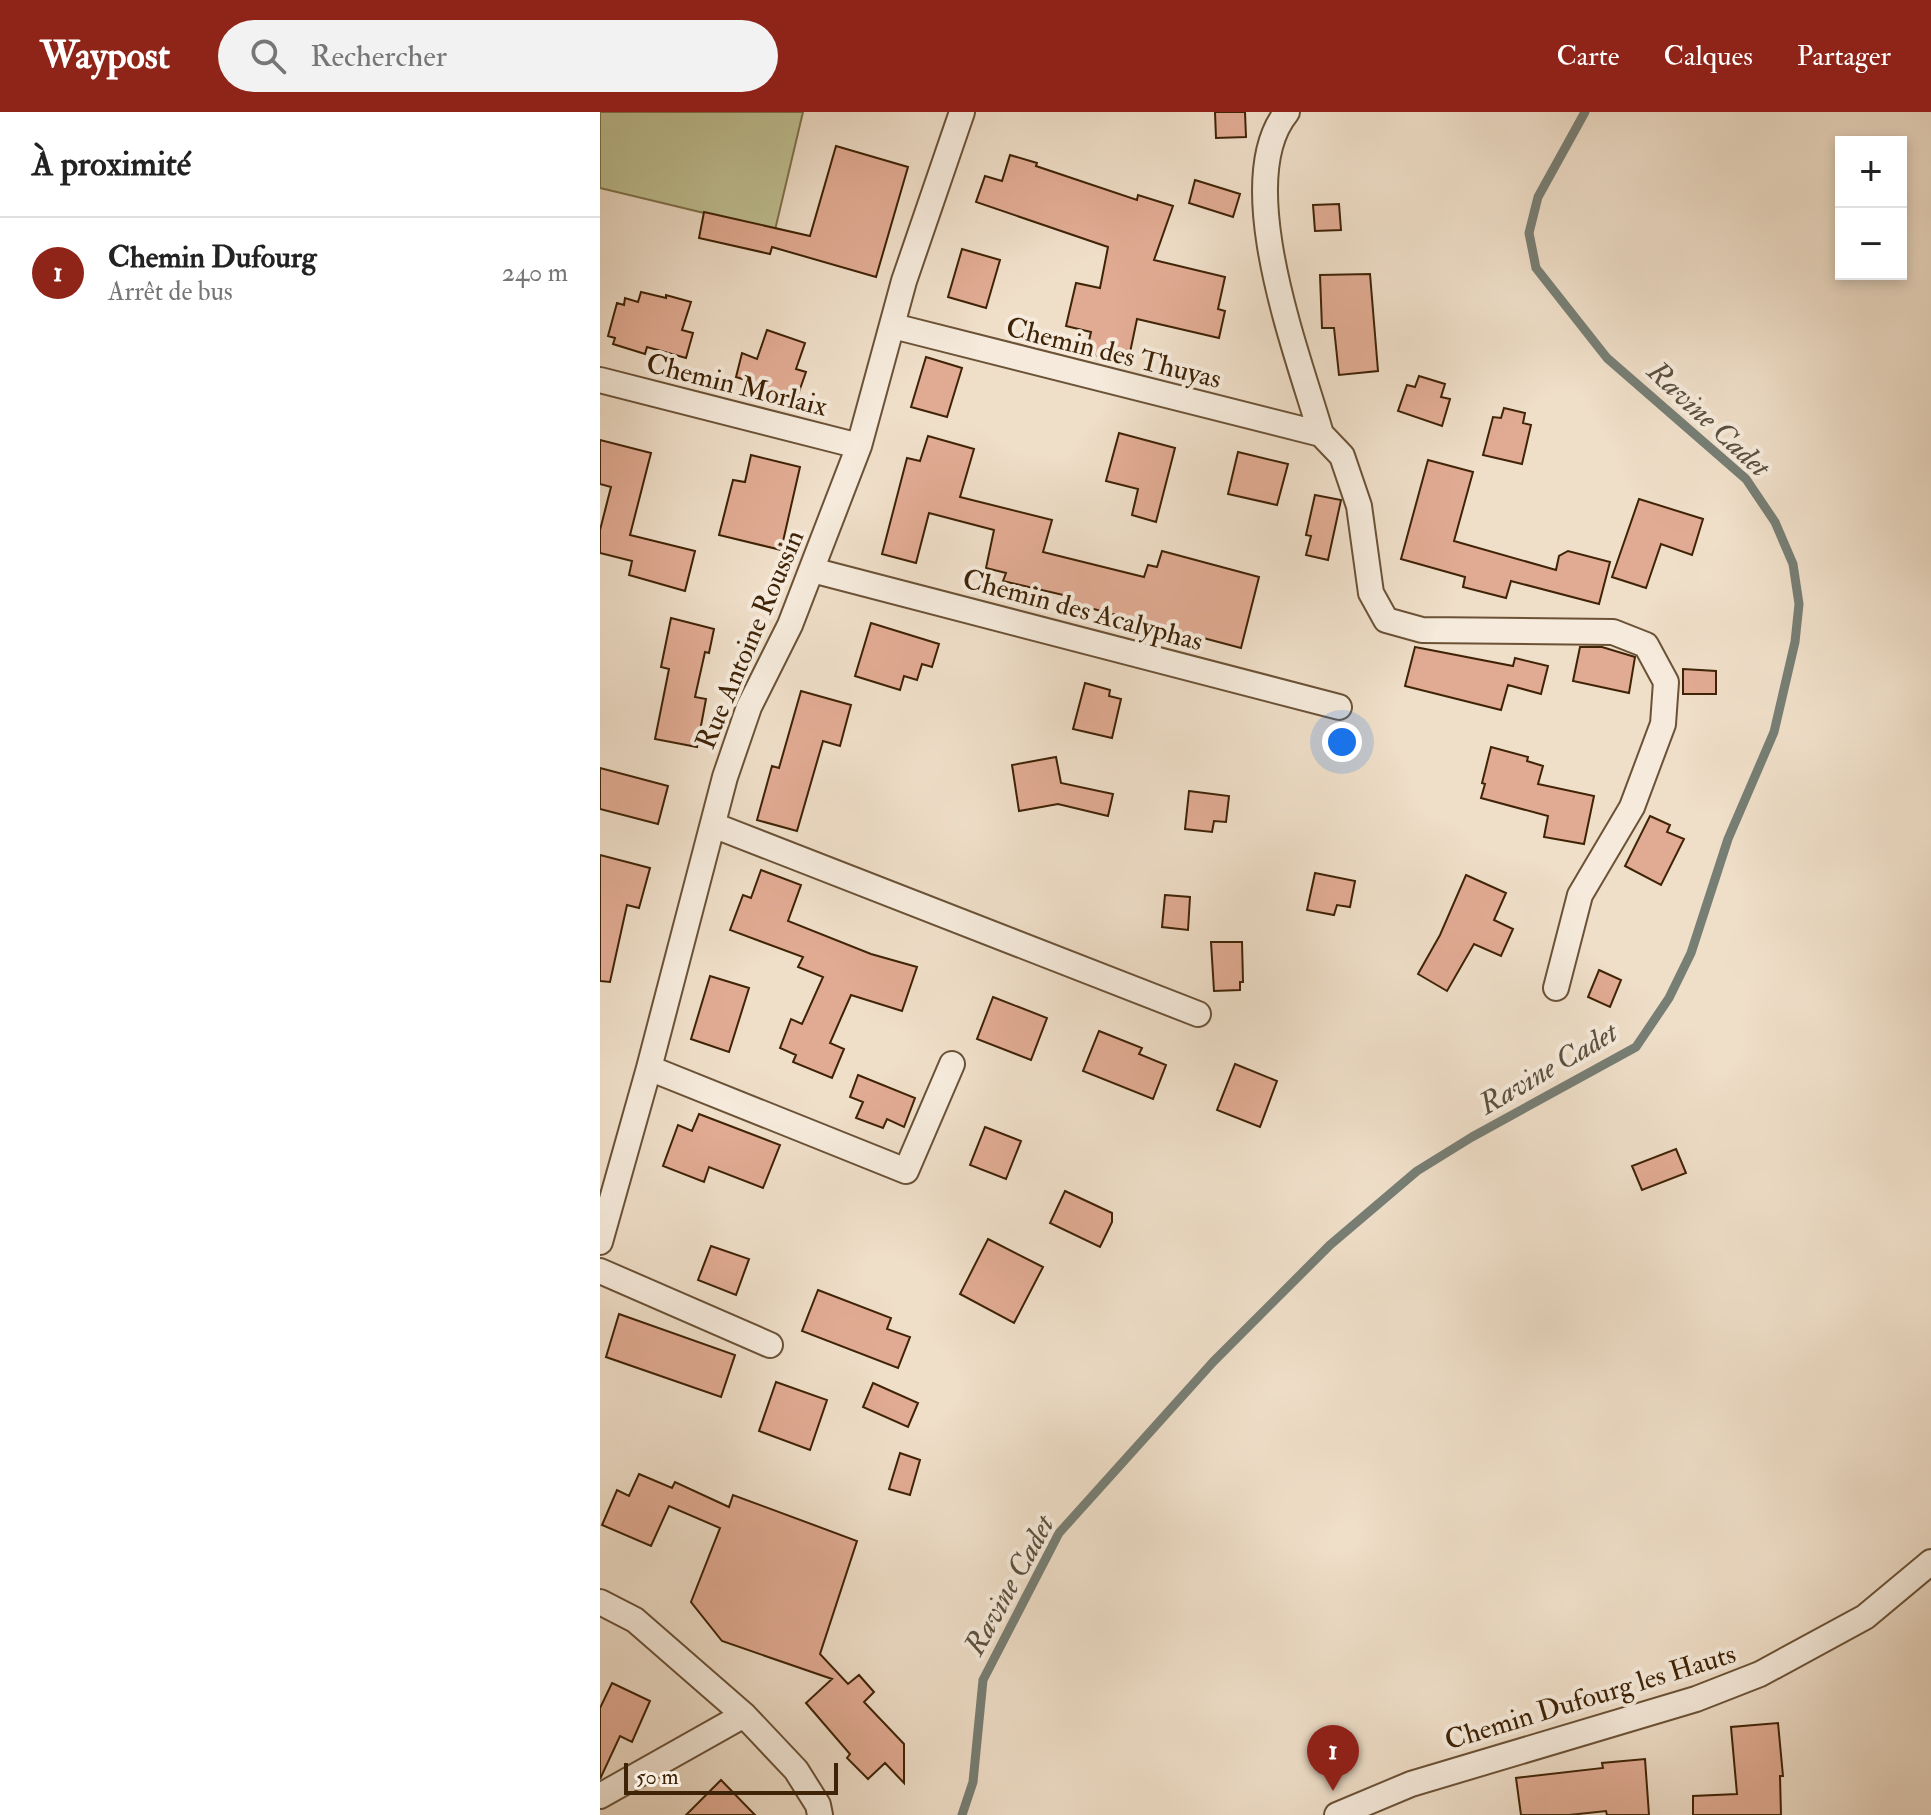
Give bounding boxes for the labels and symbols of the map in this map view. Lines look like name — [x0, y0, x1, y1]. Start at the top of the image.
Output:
street label: Chemin des Thuyas — [1002, 310, 1225, 397]
street label: Chemin Morlaix — [642, 346, 831, 425]
water label: Ravine Cadet — [1639, 353, 1779, 486]
street label: Rue Antoine Roussin — [688, 525, 812, 754]
street label: Chemin des Acalyphas — [959, 562, 1207, 659]
your location — [1322, 722, 1362, 762]
water label: Ravine Cadet — [1471, 1013, 1625, 1123]
water label: Ravine Cadet — [955, 1508, 1064, 1662]
street label: Chemin Dufourg les Hauts — [1441, 1636, 1740, 1758]
pin: 1 — [1307, 1725, 1359, 1791]
scale bar — [624, 1759, 838, 1795]

